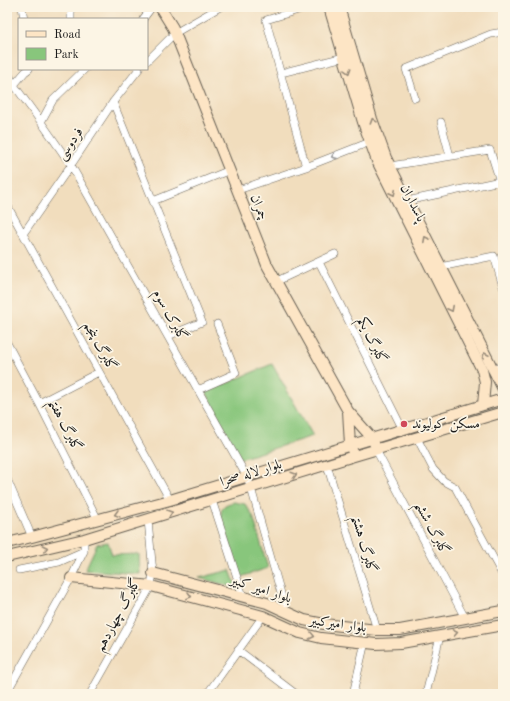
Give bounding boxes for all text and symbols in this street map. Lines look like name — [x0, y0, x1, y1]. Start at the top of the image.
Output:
legend — [18, 18, 148, 70]
text: Road — [54, 29, 81, 41]
text: Park — [54, 49, 79, 61]
one-way arrow — [343, 67, 352, 74]
one-way arrow — [369, 117, 378, 124]
street label: فردوسی — [54, 125, 87, 164]
one-way arrow — [330, 151, 337, 159]
street label: پاسداران — [395, 182, 429, 227]
one-way arrow — [388, 189, 395, 196]
street label: چمران — [247, 192, 270, 222]
one-way arrow — [423, 236, 431, 243]
street label: گلبرک سوم — [146, 286, 192, 345]
one-way arrow — [447, 305, 454, 312]
street label: گلبرگ یکم — [349, 314, 391, 368]
street label: گلبرگ پنجم — [76, 318, 121, 376]
one-way arrow — [482, 352, 490, 359]
street label: گلبرگ هفتم — [41, 396, 86, 456]
place label: مسکن کولیوند — [412, 416, 480, 433]
marker: مسکن کولیوند — [399, 419, 409, 429]
street label: بلوار لاله صحرا — [219, 457, 284, 490]
one-way arrow — [291, 471, 298, 480]
street label: گلبرگ ششم — [407, 498, 454, 560]
one-way arrow — [166, 509, 173, 518]
one-way arrow — [114, 510, 120, 518]
street label: گلبرگ هشتم — [343, 513, 381, 576]
one-way arrow — [42, 545, 48, 553]
street label: بلوار امیر کبیر — [226, 572, 294, 607]
street label: گلبرگ چهاردهم — [91, 575, 148, 657]
one-way arrow — [185, 591, 192, 600]
street label: بلوار امیرکبیر — [306, 613, 368, 636]
one-way arrow — [451, 630, 458, 638]
one-way arrow — [309, 631, 315, 639]

